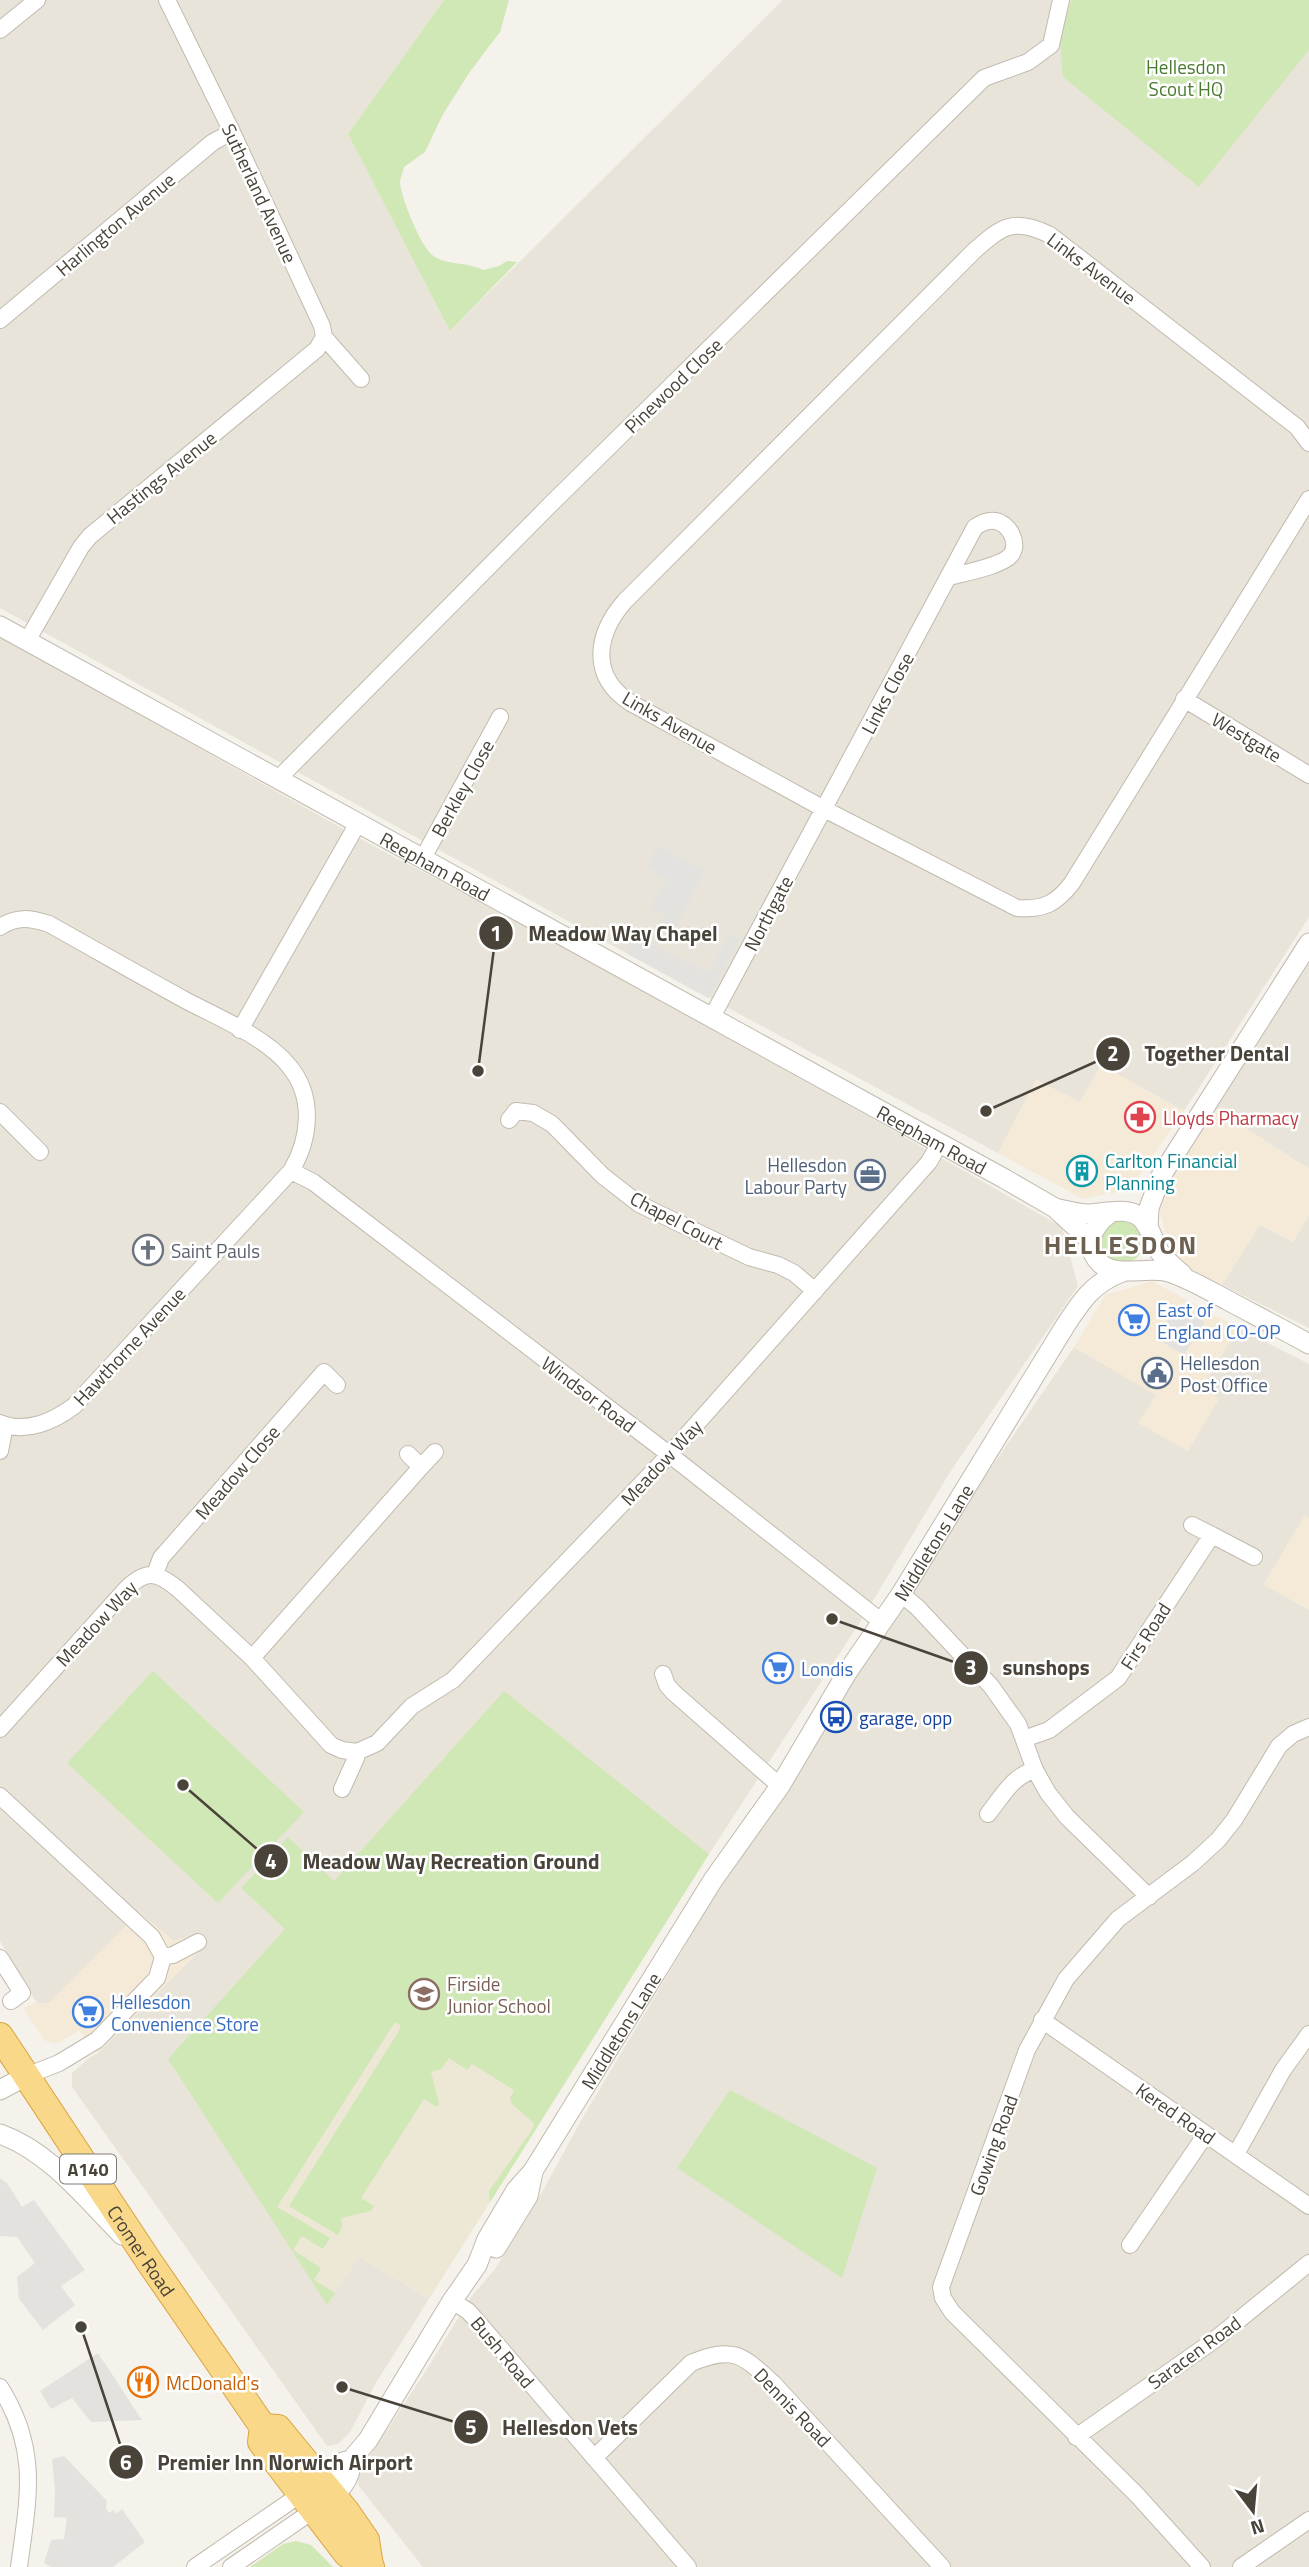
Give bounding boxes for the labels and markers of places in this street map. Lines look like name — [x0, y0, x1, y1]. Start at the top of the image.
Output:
callout: Meadow Way Chapel — [479, 912, 731, 954]
callout: Together Dental — [1096, 1033, 1304, 1075]
pharmacy icon: Lloyds Pharmacy — [1123, 1100, 1157, 1134]
place label: Lloyds Pharmacy — [1163, 1103, 1299, 1132]
place label: Carlton Financial Planning — [1105, 1146, 1237, 1197]
place label: Hellesdon Labour Party — [744, 1150, 847, 1201]
building icon: Carlton Financial Planning — [1065, 1154, 1099, 1188]
office icon: Hellesdon Labour Party — [853, 1158, 887, 1192]
church icon: Saint Pauls — [131, 1233, 165, 1267]
place label: Saint Pauls — [171, 1236, 260, 1265]
place label: East of England CO-OP — [1157, 1295, 1281, 1346]
supermarket icon: East of England CO-OP — [1117, 1303, 1151, 1337]
place label: Hellesdon Post Office — [1180, 1348, 1268, 1399]
public building icon: Hellesdon Post Office — [1140, 1356, 1174, 1390]
callout: sunshops — [954, 1647, 1104, 1689]
supermarket icon: Londis — [761, 1651, 795, 1685]
place label: Londis — [801, 1654, 853, 1683]
bus stop icon: garage, opp — [819, 1700, 853, 1734]
place label: garage, opp — [859, 1703, 952, 1732]
callout: Meadow Way Recreation Ground — [253, 1840, 613, 1882]
place label: Firside Junior School — [447, 1969, 551, 2020]
school or university icon: Firside Junior School — [407, 1977, 441, 2011]
place label: Hellesdon Convenience Store — [111, 1987, 259, 2038]
supermarket icon: Hellesdon Convenience Store — [71, 1995, 105, 2029]
restaurant icon: McDonald's — [126, 2365, 160, 2399]
place label: McDonald's — [166, 2368, 259, 2397]
callout: Hellesdon Vets — [453, 2406, 652, 2448]
callout: Premier Inn Norwich Airport — [108, 2441, 427, 2483]

